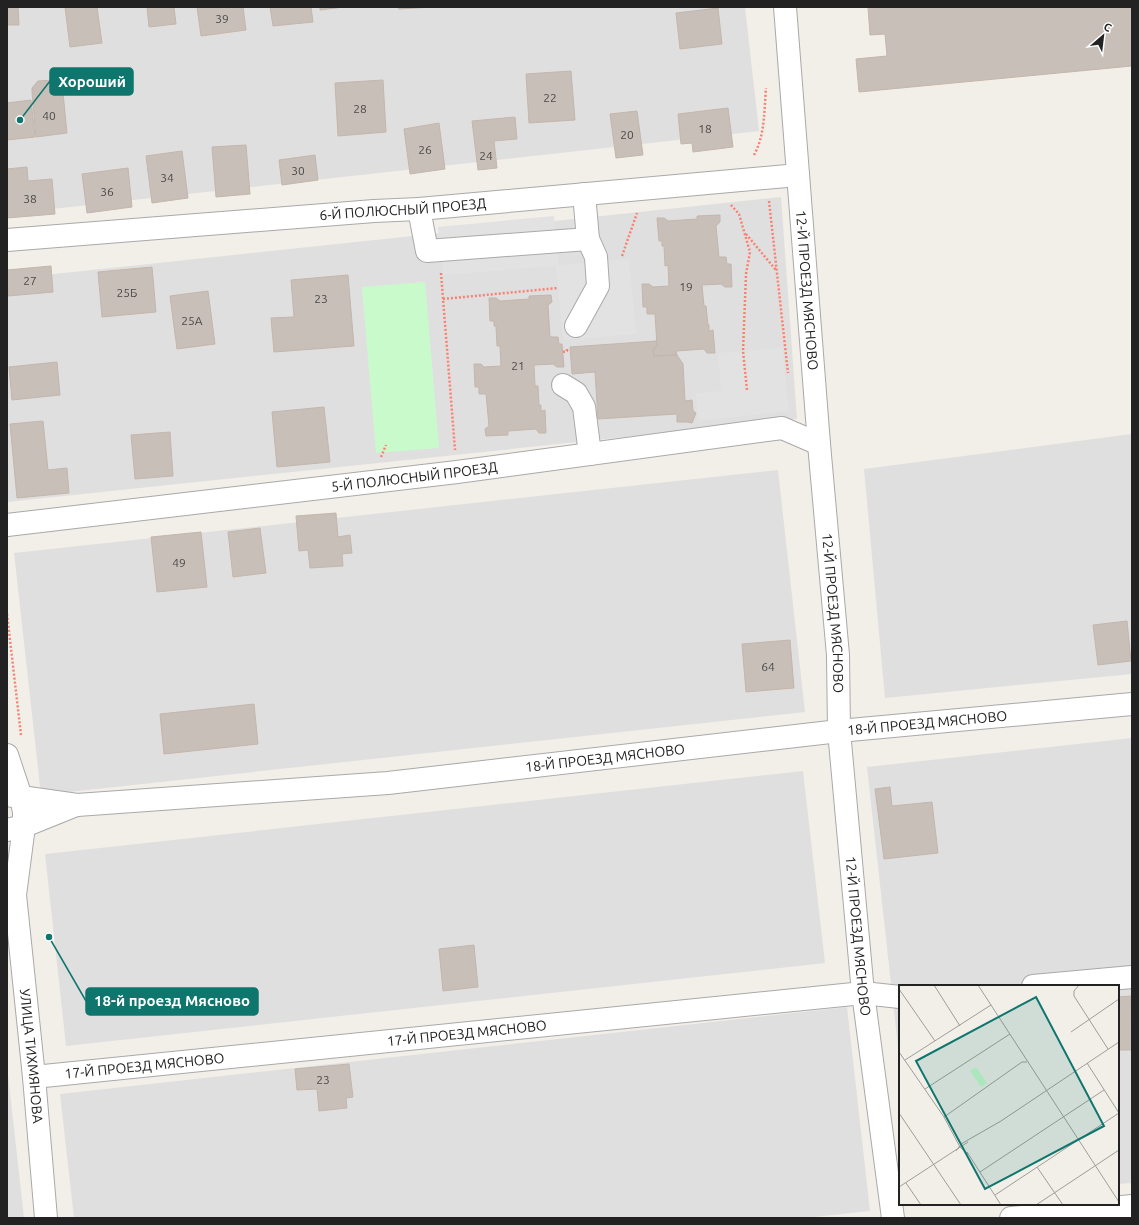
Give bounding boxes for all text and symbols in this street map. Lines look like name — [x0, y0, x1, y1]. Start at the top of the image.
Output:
house number: 39 — [215, 12, 229, 25]
north arrow — [1083, 16, 1123, 56]
text: С — [1102, 20, 1114, 34]
callout: Хороший — [50, 68, 133, 95]
text: Хороший — [58, 73, 126, 90]
house number: 22 — [543, 91, 557, 104]
house number: 28 — [353, 102, 367, 115]
house number: 40 — [42, 109, 56, 122]
house number: 18 — [698, 122, 712, 135]
house number: 20 — [620, 128, 634, 141]
house number: 26 — [418, 143, 432, 156]
house number: 24 — [479, 149, 493, 162]
house number: 30 — [291, 164, 305, 177]
house number: 34 — [160, 171, 174, 184]
house number: 36 — [100, 185, 114, 198]
house number: 38 — [23, 192, 37, 205]
street label: 6-Й ПОЛЮСНЫЙ ПРОЕЗД — [319, 195, 487, 223]
street label: 12-Й ПРОЕЗД МЯСНОВО — [793, 209, 821, 371]
house number: 27 — [23, 274, 37, 287]
house number: 19 — [679, 280, 693, 293]
house number: 25Б — [117, 286, 137, 299]
house number: 23 — [314, 292, 328, 305]
house number: 25А — [181, 314, 203, 327]
house number: 21 — [511, 359, 525, 372]
street label: 5-Й ПОЛЮСНЫЙ ПРОЕЗД — [330, 459, 498, 495]
street label: 12-Й ПРОЕЗД МЯСНОВО — [819, 532, 847, 693]
house number: 49 — [172, 556, 186, 569]
house number: 64 — [761, 660, 775, 673]
street label: 18-Й ПРОЕЗД МЯСНОВО — [846, 708, 1008, 738]
street label: 18-Й ПРОЕЗД МЯСНОВО — [524, 741, 686, 775]
street label: 12-Й ПРОЕЗД МЯСНОВО — [842, 855, 874, 1017]
inset map — [899, 985, 1119, 1205]
street label: УЛИЦА ТИХМЯНОВА — [17, 988, 46, 1124]
callout: 18-й проезд Мясново — [86, 988, 258, 1015]
text: 18-й проезд Мясново — [94, 992, 250, 1009]
street label: 17-Й ПРОЕЗД МЯСНОВО — [386, 1017, 548, 1049]
street label: 17-Й ПРОЕЗД МЯСНОВО — [64, 1050, 225, 1082]
house number: 23 — [316, 1073, 330, 1086]

